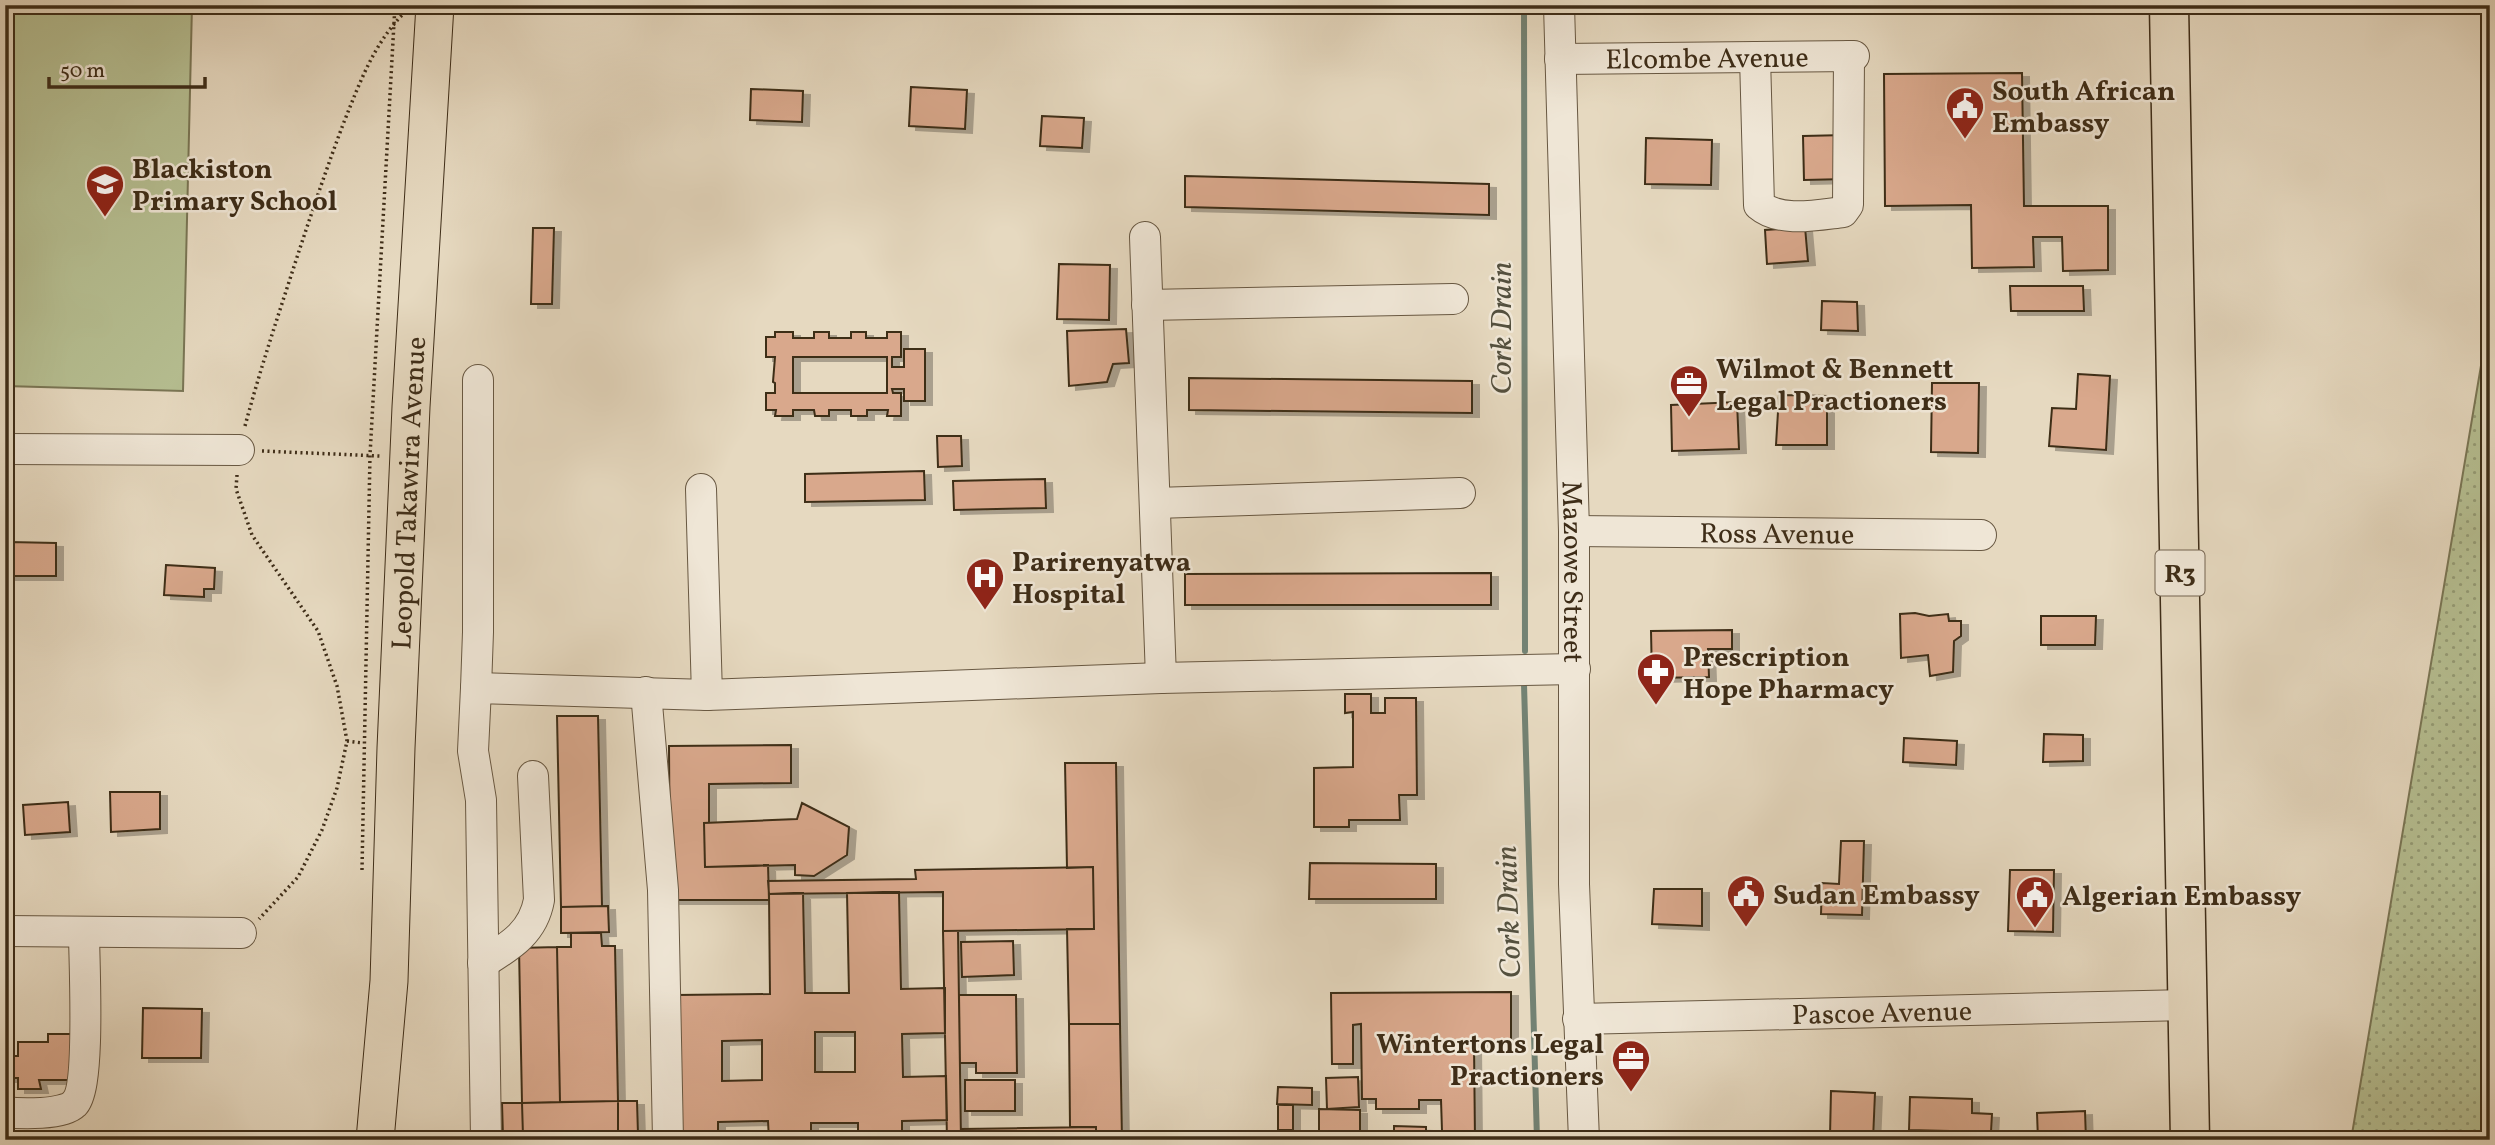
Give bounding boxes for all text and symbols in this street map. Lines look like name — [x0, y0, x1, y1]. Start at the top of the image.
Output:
street label: Elcombe Avenue — [1605, 39, 1809, 81]
scale bar — [49, 46, 205, 90]
text: 50 m — [60, 57, 105, 86]
place label: South African Embassy — [1992, 73, 2176, 144]
public building icon: South African Embassy — [1944, 85, 1986, 140]
place label: Blackiston Primary School — [132, 151, 337, 222]
school or university icon: Blackiston Primary School — [84, 163, 126, 218]
water label: Cork Drain — [1482, 262, 1524, 394]
street label: Leopold Takawira Avenue — [383, 335, 437, 651]
place label: Wilmot & Bennett Legal Practioners — [1716, 351, 1953, 422]
office icon: Wilmot & Bennett Legal Practioners — [1668, 363, 1710, 418]
street label: Mazowe Street — [1551, 480, 1591, 663]
street label: Ross Avenue — [1699, 515, 1855, 556]
place label: Parirenyatwa Hospital — [1012, 544, 1191, 615]
road number: R3 — [2156, 551, 2204, 596]
hospital icon: Parirenyatwa Hospital — [964, 556, 1006, 611]
place label: Prescription Hope Pharmacy — [1683, 639, 1894, 710]
pharmacy icon: Prescription Hope Pharmacy — [1635, 651, 1677, 706]
water label: Cork Drain — [1487, 845, 1533, 979]
public building icon: Sudan Embassy — [1725, 873, 1767, 928]
public building icon: Algerian Embassy — [2014, 874, 2056, 929]
place label: Sudan Embassy — [1773, 877, 1980, 916]
place label: Algerian Embassy — [2062, 878, 2301, 917]
street label: Pascoe Avenue — [1791, 993, 1972, 1036]
place label: Wintertons Legal Practioners — [1376, 1026, 1604, 1097]
office icon: Wintertons Legal Practioners — [1610, 1038, 1652, 1093]

